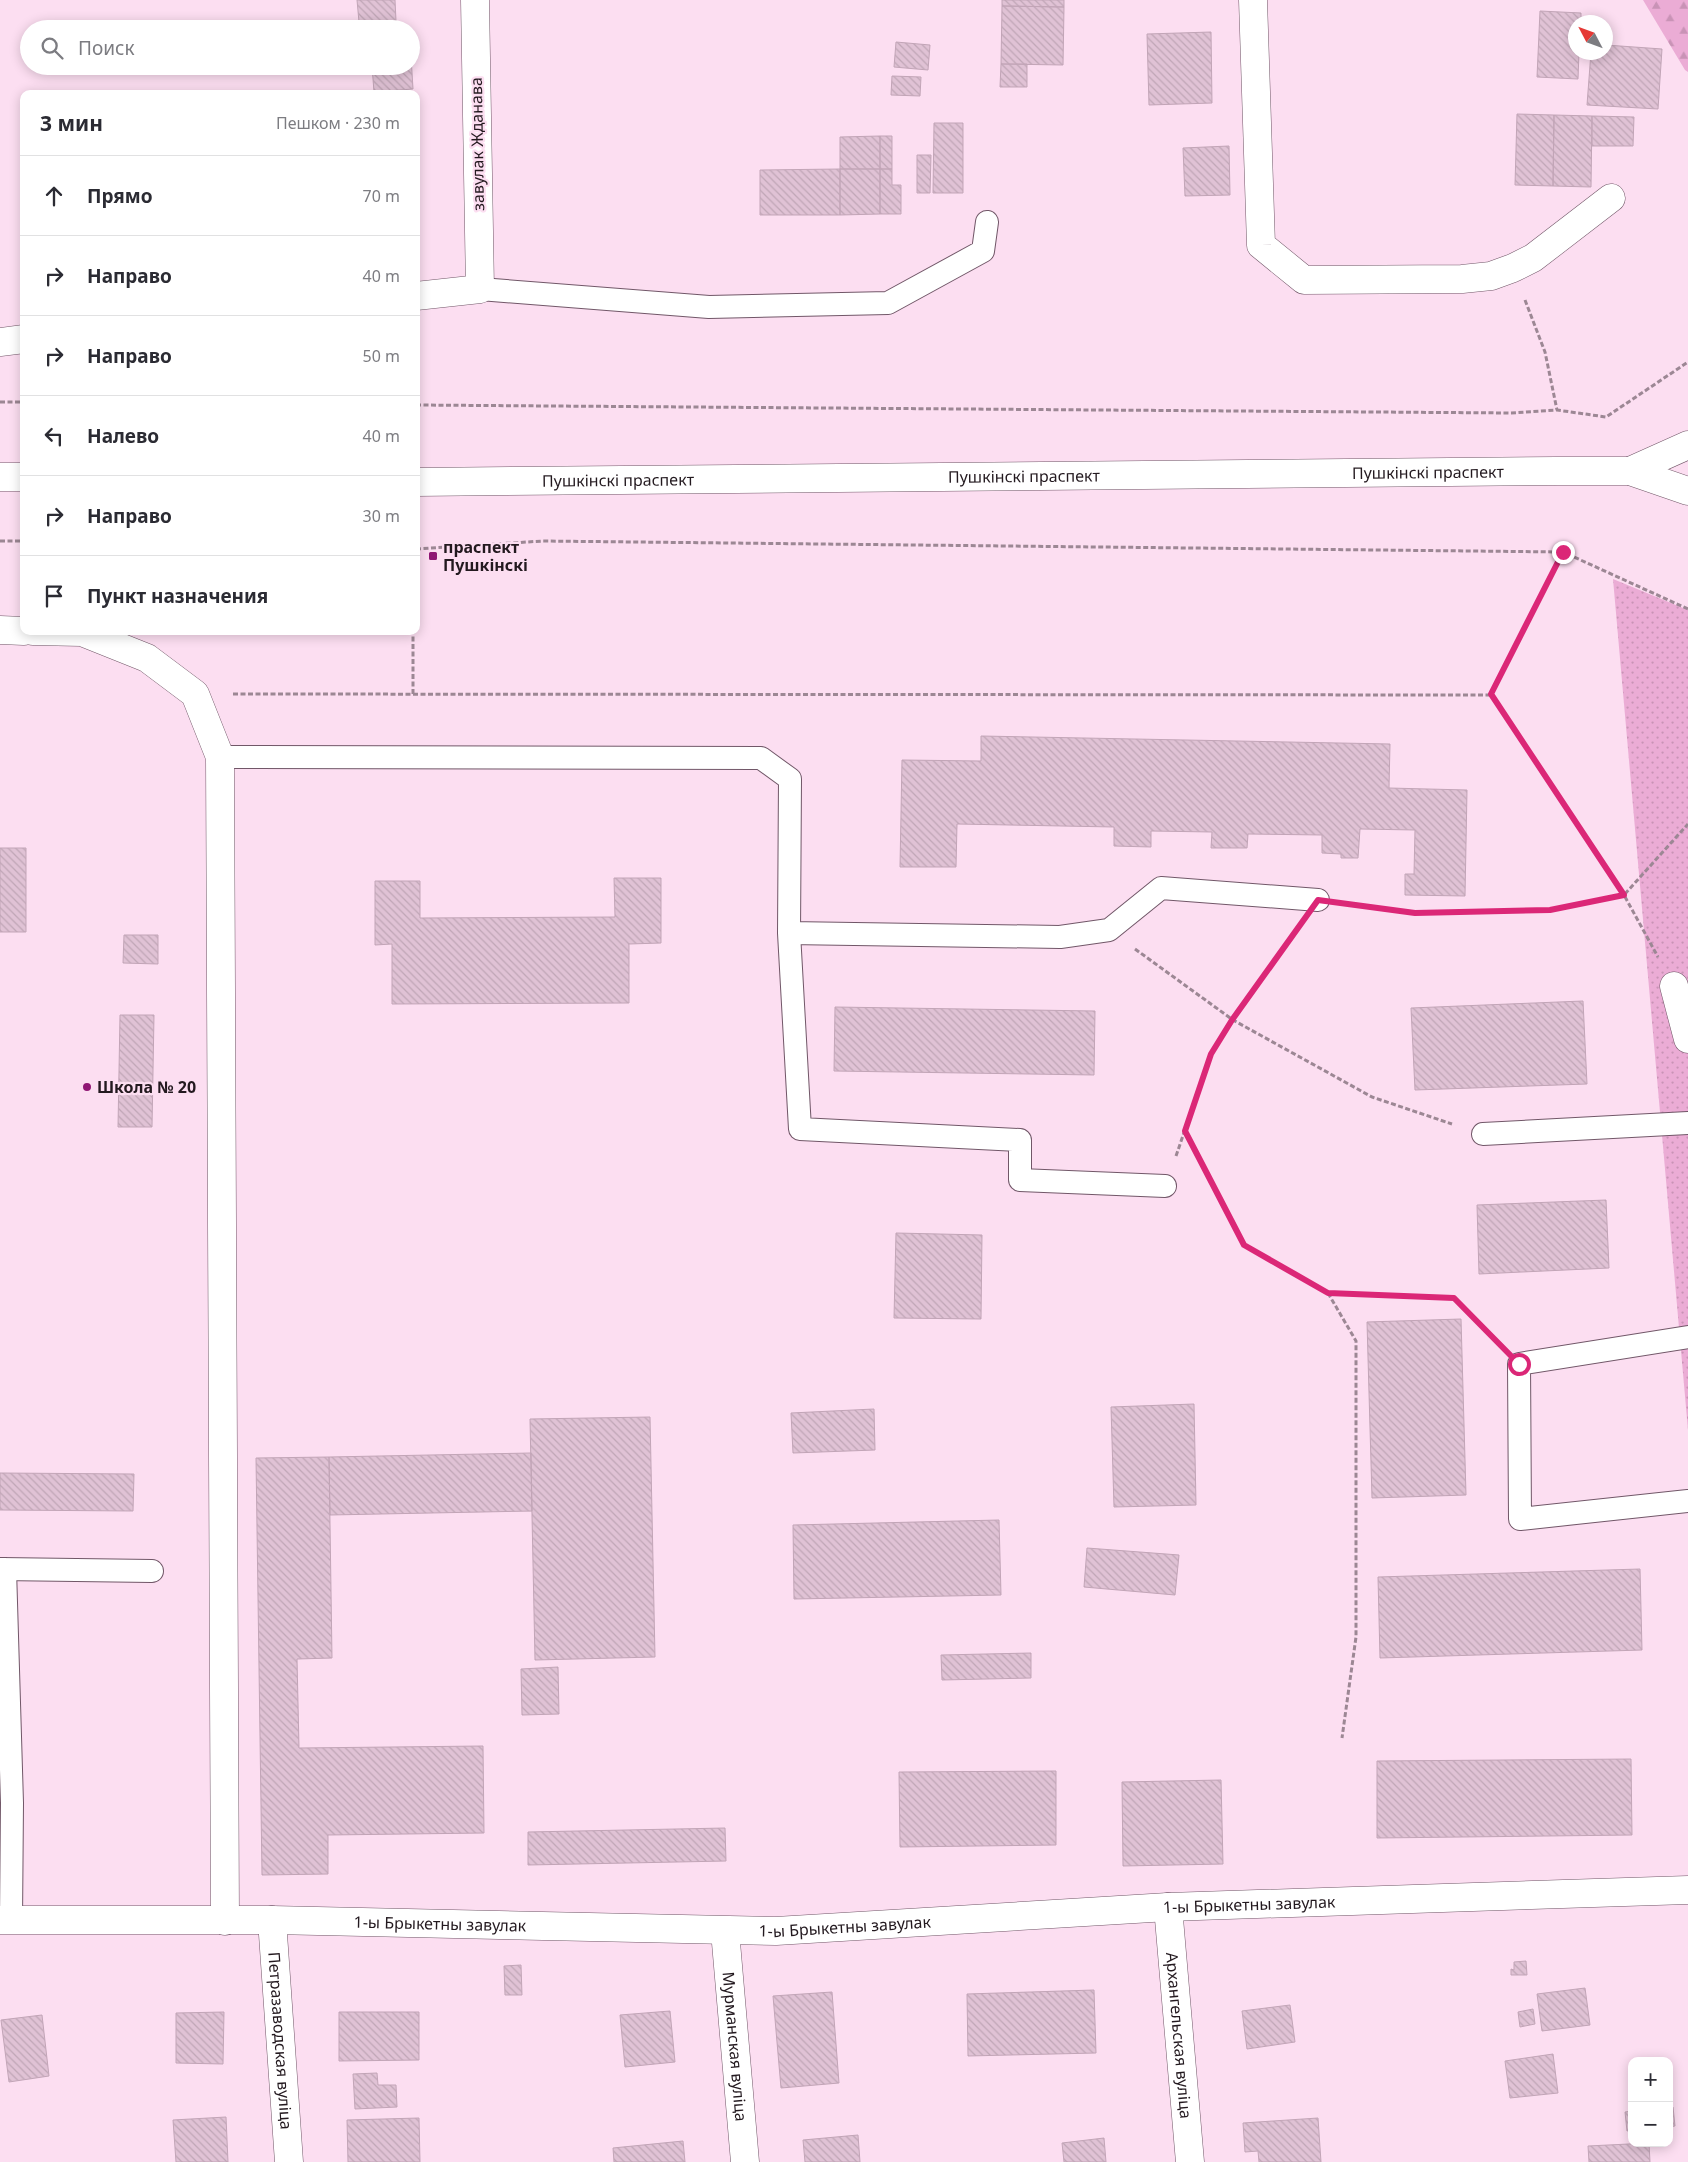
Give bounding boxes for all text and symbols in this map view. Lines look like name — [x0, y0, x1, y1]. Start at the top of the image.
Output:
north arrow — [1568, 15, 1613, 60]
search box — [20, 20, 420, 75]
icon: search — [38, 34, 66, 62]
text: Поиск — [78, 35, 134, 61]
street label: завулак Жданава — [465, 77, 489, 211]
text: 3 мин — [40, 109, 103, 137]
text: Пешком · 230 m — [276, 112, 400, 134]
icon: ahead — [40, 182, 68, 210]
text: Прямо — [87, 183, 153, 209]
text: 70 m — [363, 185, 400, 207]
icon: right — [40, 262, 68, 290]
text: Направо — [87, 263, 172, 289]
text: 40 m — [363, 265, 400, 287]
icon: right — [40, 342, 68, 370]
text: Направо — [87, 343, 172, 369]
text: 50 m — [363, 345, 400, 367]
icon: left — [40, 422, 68, 450]
text: Налево — [87, 423, 159, 449]
text: 40 m — [363, 425, 400, 447]
street label: Пушкінскі праспект — [1352, 461, 1505, 484]
street label: Пушкінскі праспект — [948, 464, 1101, 488]
street label: Пушкінскі праспект — [542, 468, 695, 492]
icon: right — [40, 502, 68, 530]
text: Направо — [87, 503, 172, 529]
text: 30 m — [363, 505, 400, 527]
place label: праспект Пушкінскі — [443, 536, 528, 576]
route end — [1552, 541, 1575, 564]
marker: праспект Пушкінскі — [427, 550, 439, 562]
icon: arrive — [40, 582, 68, 610]
text: Пункт назначения — [87, 583, 268, 609]
place label: Школа № 20 — [97, 1076, 196, 1098]
marker: Школа № 20 — [81, 1081, 93, 1093]
route start — [1508, 1353, 1531, 1376]
street label: 1-ы Брыкетны завулак — [1162, 1891, 1336, 1918]
street label: 1-ы Брыкетны завулак — [353, 1911, 527, 1937]
street label: 1-ы Брыкетны завулак — [758, 1911, 932, 1942]
street label: Петразаводская вуліца — [263, 1951, 298, 2130]
street label: Архангельская вуліца — [1161, 1951, 1197, 2120]
street label: Мурманская вуліца — [718, 1971, 752, 2122]
map controls — [1628, 2057, 1673, 2147]
button: + — [1628, 2057, 1673, 2102]
button: − — [1628, 2102, 1673, 2147]

